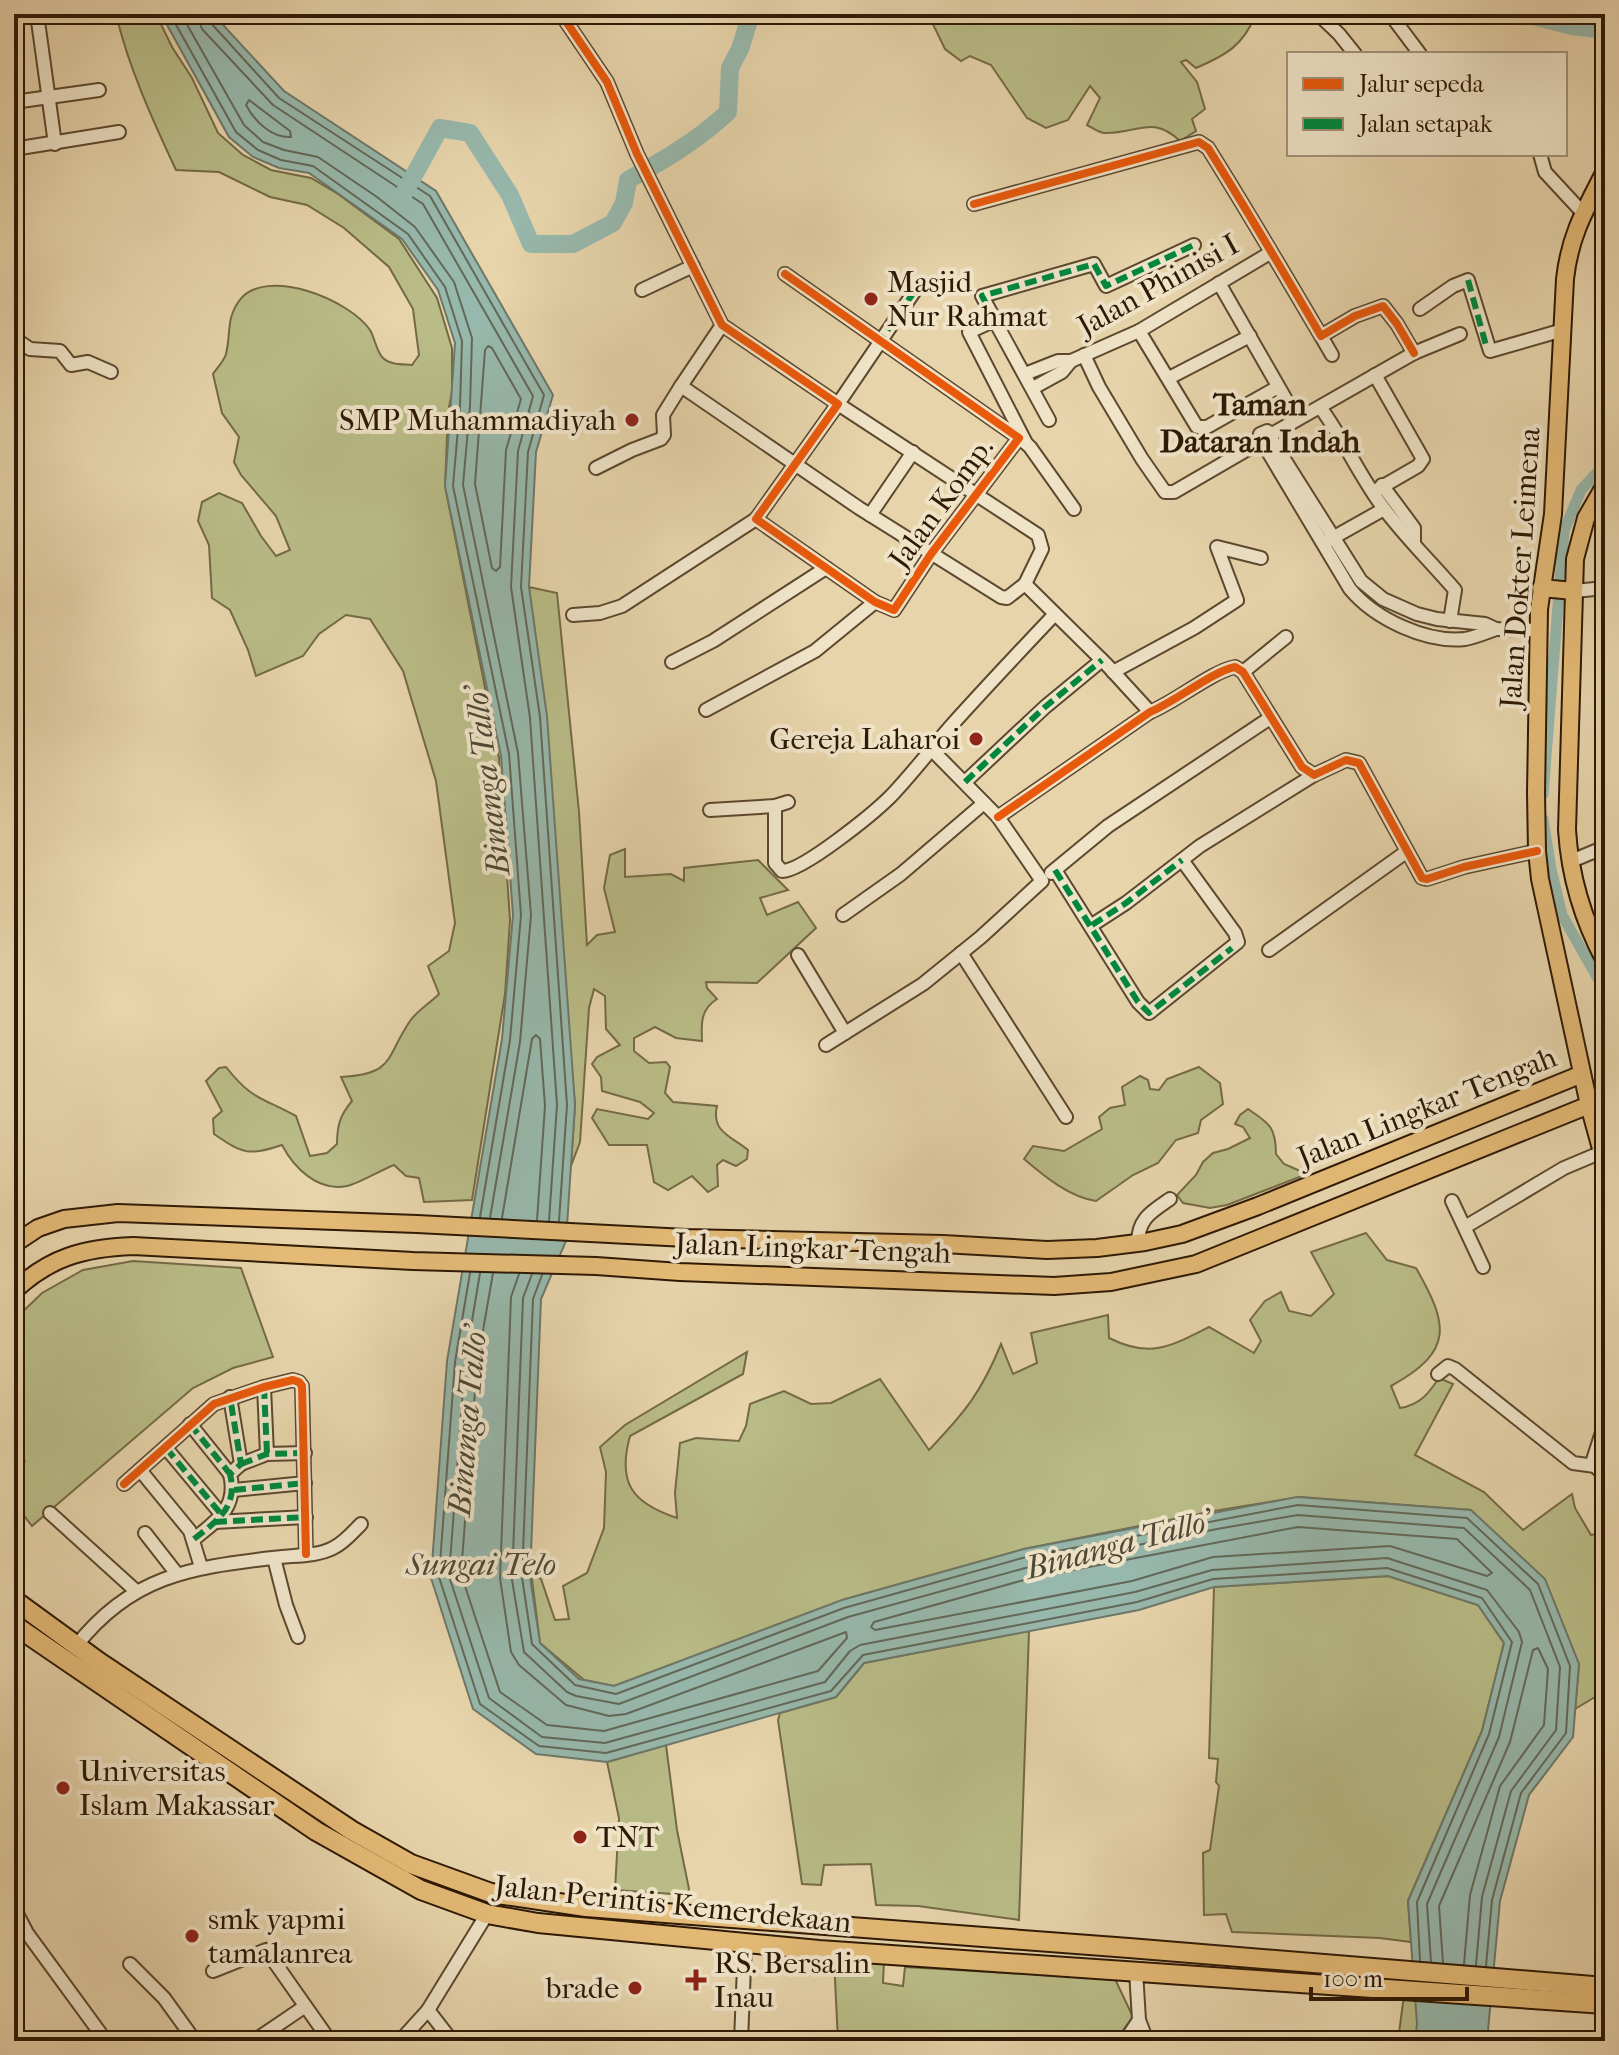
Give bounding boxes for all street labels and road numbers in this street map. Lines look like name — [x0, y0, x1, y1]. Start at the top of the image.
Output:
street label: Jalan Phinisi I — [1070, 227, 1245, 345]
street label: Jalan Dokter Leimena — [1493, 425, 1548, 712]
street label: Jalan Komp. — [881, 431, 1001, 577]
street label: Jalan Lingkar Tengah — [1291, 1039, 1562, 1176]
street label: Jalan Lingkar Tengah — [672, 1226, 952, 1271]
street label: Jalan Perintis Kemerdekaan — [491, 1868, 854, 1941]

